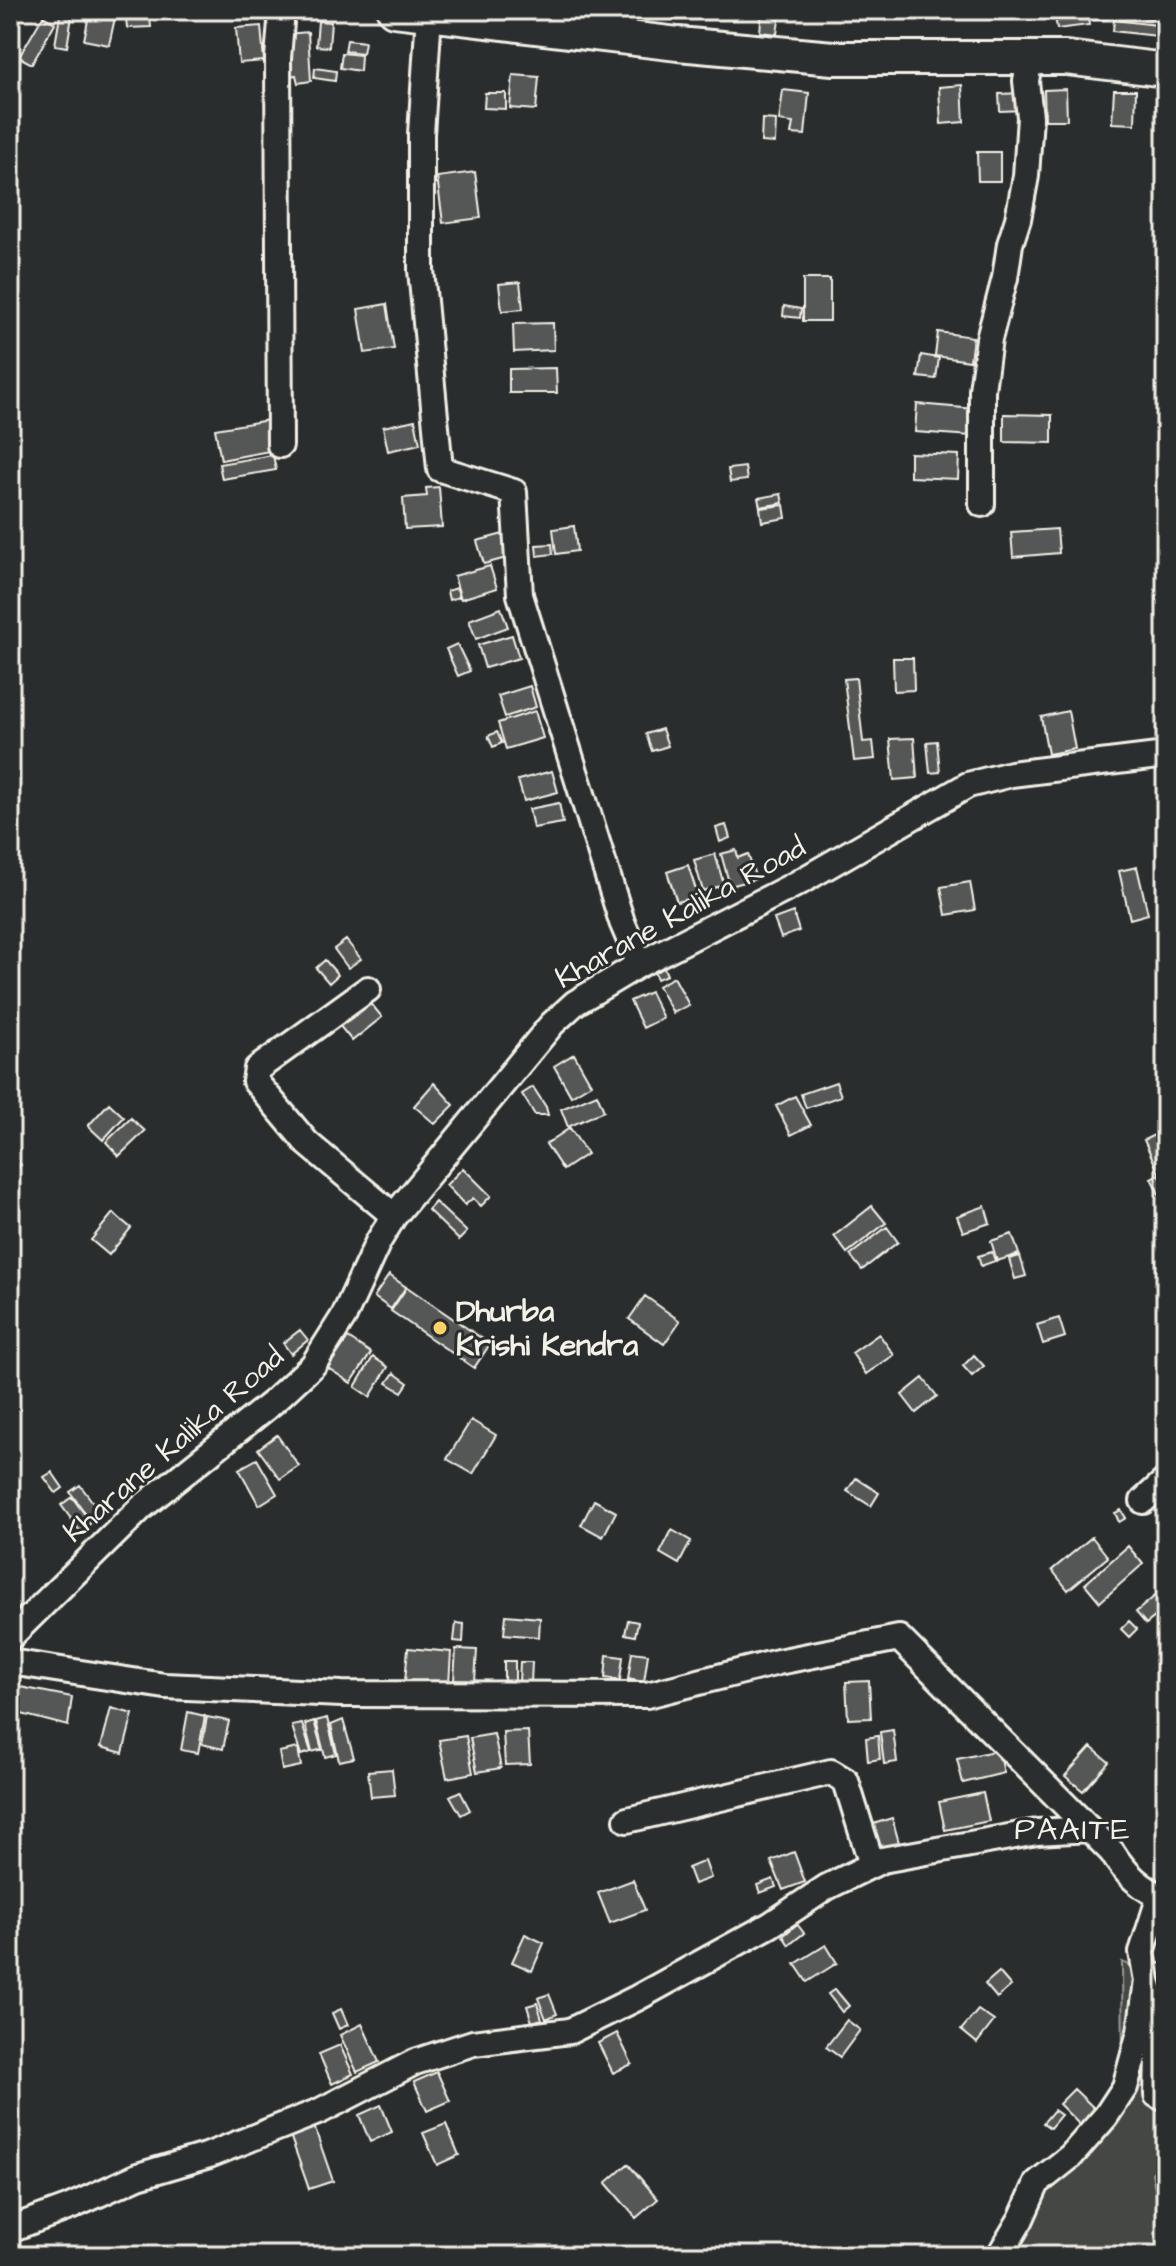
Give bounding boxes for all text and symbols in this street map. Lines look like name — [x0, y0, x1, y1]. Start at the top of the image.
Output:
street label: Kharane Kalika Road — [548, 826, 813, 999]
place label: Dhurba Krishi Kendra — [456, 1291, 639, 1367]
marker: Dhurba Krishi Kendra — [431, 1319, 449, 1337]
street label: Kharane Kalika Road — [54, 1337, 293, 1553]
district label: PAAITE — [1014, 1807, 1132, 1852]

